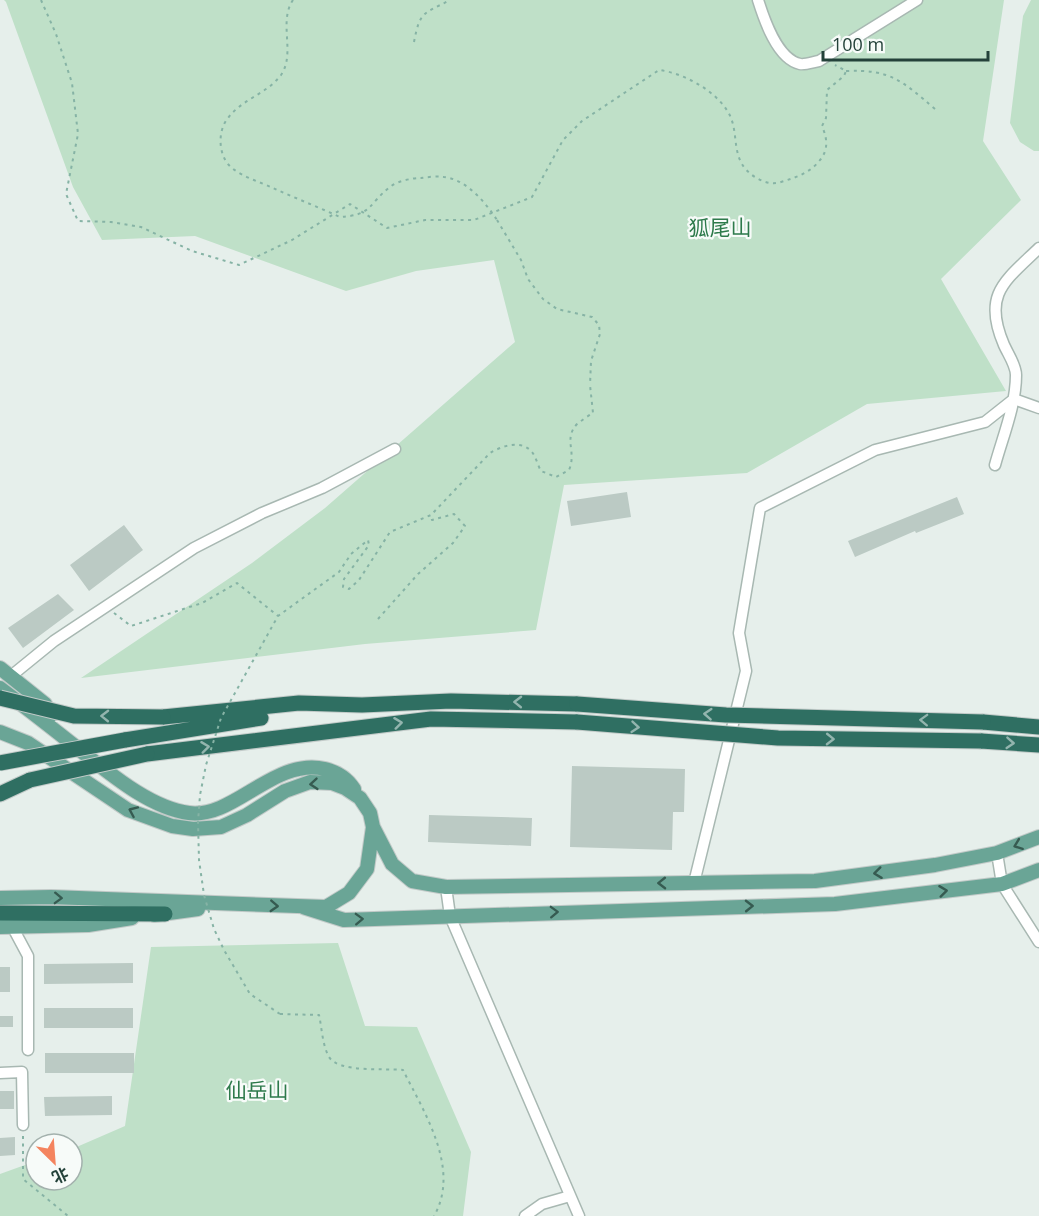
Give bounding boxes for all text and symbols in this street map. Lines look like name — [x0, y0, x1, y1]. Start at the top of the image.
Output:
scale bar — [823, 24, 988, 62]
text: 100 m — [832, 32, 884, 56]
park label: 狐尾山 — [689, 213, 752, 241]
one-way arrow — [514, 696, 523, 708]
one-way arrow — [704, 707, 713, 720]
one-way arrow — [100, 710, 109, 722]
one-way arrow — [920, 714, 929, 726]
one-way arrow — [394, 717, 403, 729]
one-way arrow — [631, 720, 640, 733]
one-way arrow — [825, 732, 834, 745]
one-way arrow — [1005, 736, 1014, 749]
one-way arrow — [200, 741, 209, 754]
one-way arrow — [309, 777, 319, 790]
one-way arrow — [129, 806, 140, 818]
one-way arrow — [1013, 837, 1024, 850]
one-way arrow — [873, 866, 882, 878]
one-way arrow — [658, 877, 667, 889]
one-way arrow — [939, 885, 948, 897]
one-way arrow — [54, 891, 63, 904]
one-way arrow — [270, 899, 279, 912]
one-way arrow — [745, 900, 754, 912]
one-way arrow — [550, 906, 559, 919]
one-way arrow — [355, 913, 364, 925]
park label: 仙岳山 — [226, 1076, 289, 1104]
north arrow — [24, 1132, 84, 1192]
text: 北 — [48, 1162, 72, 1189]

